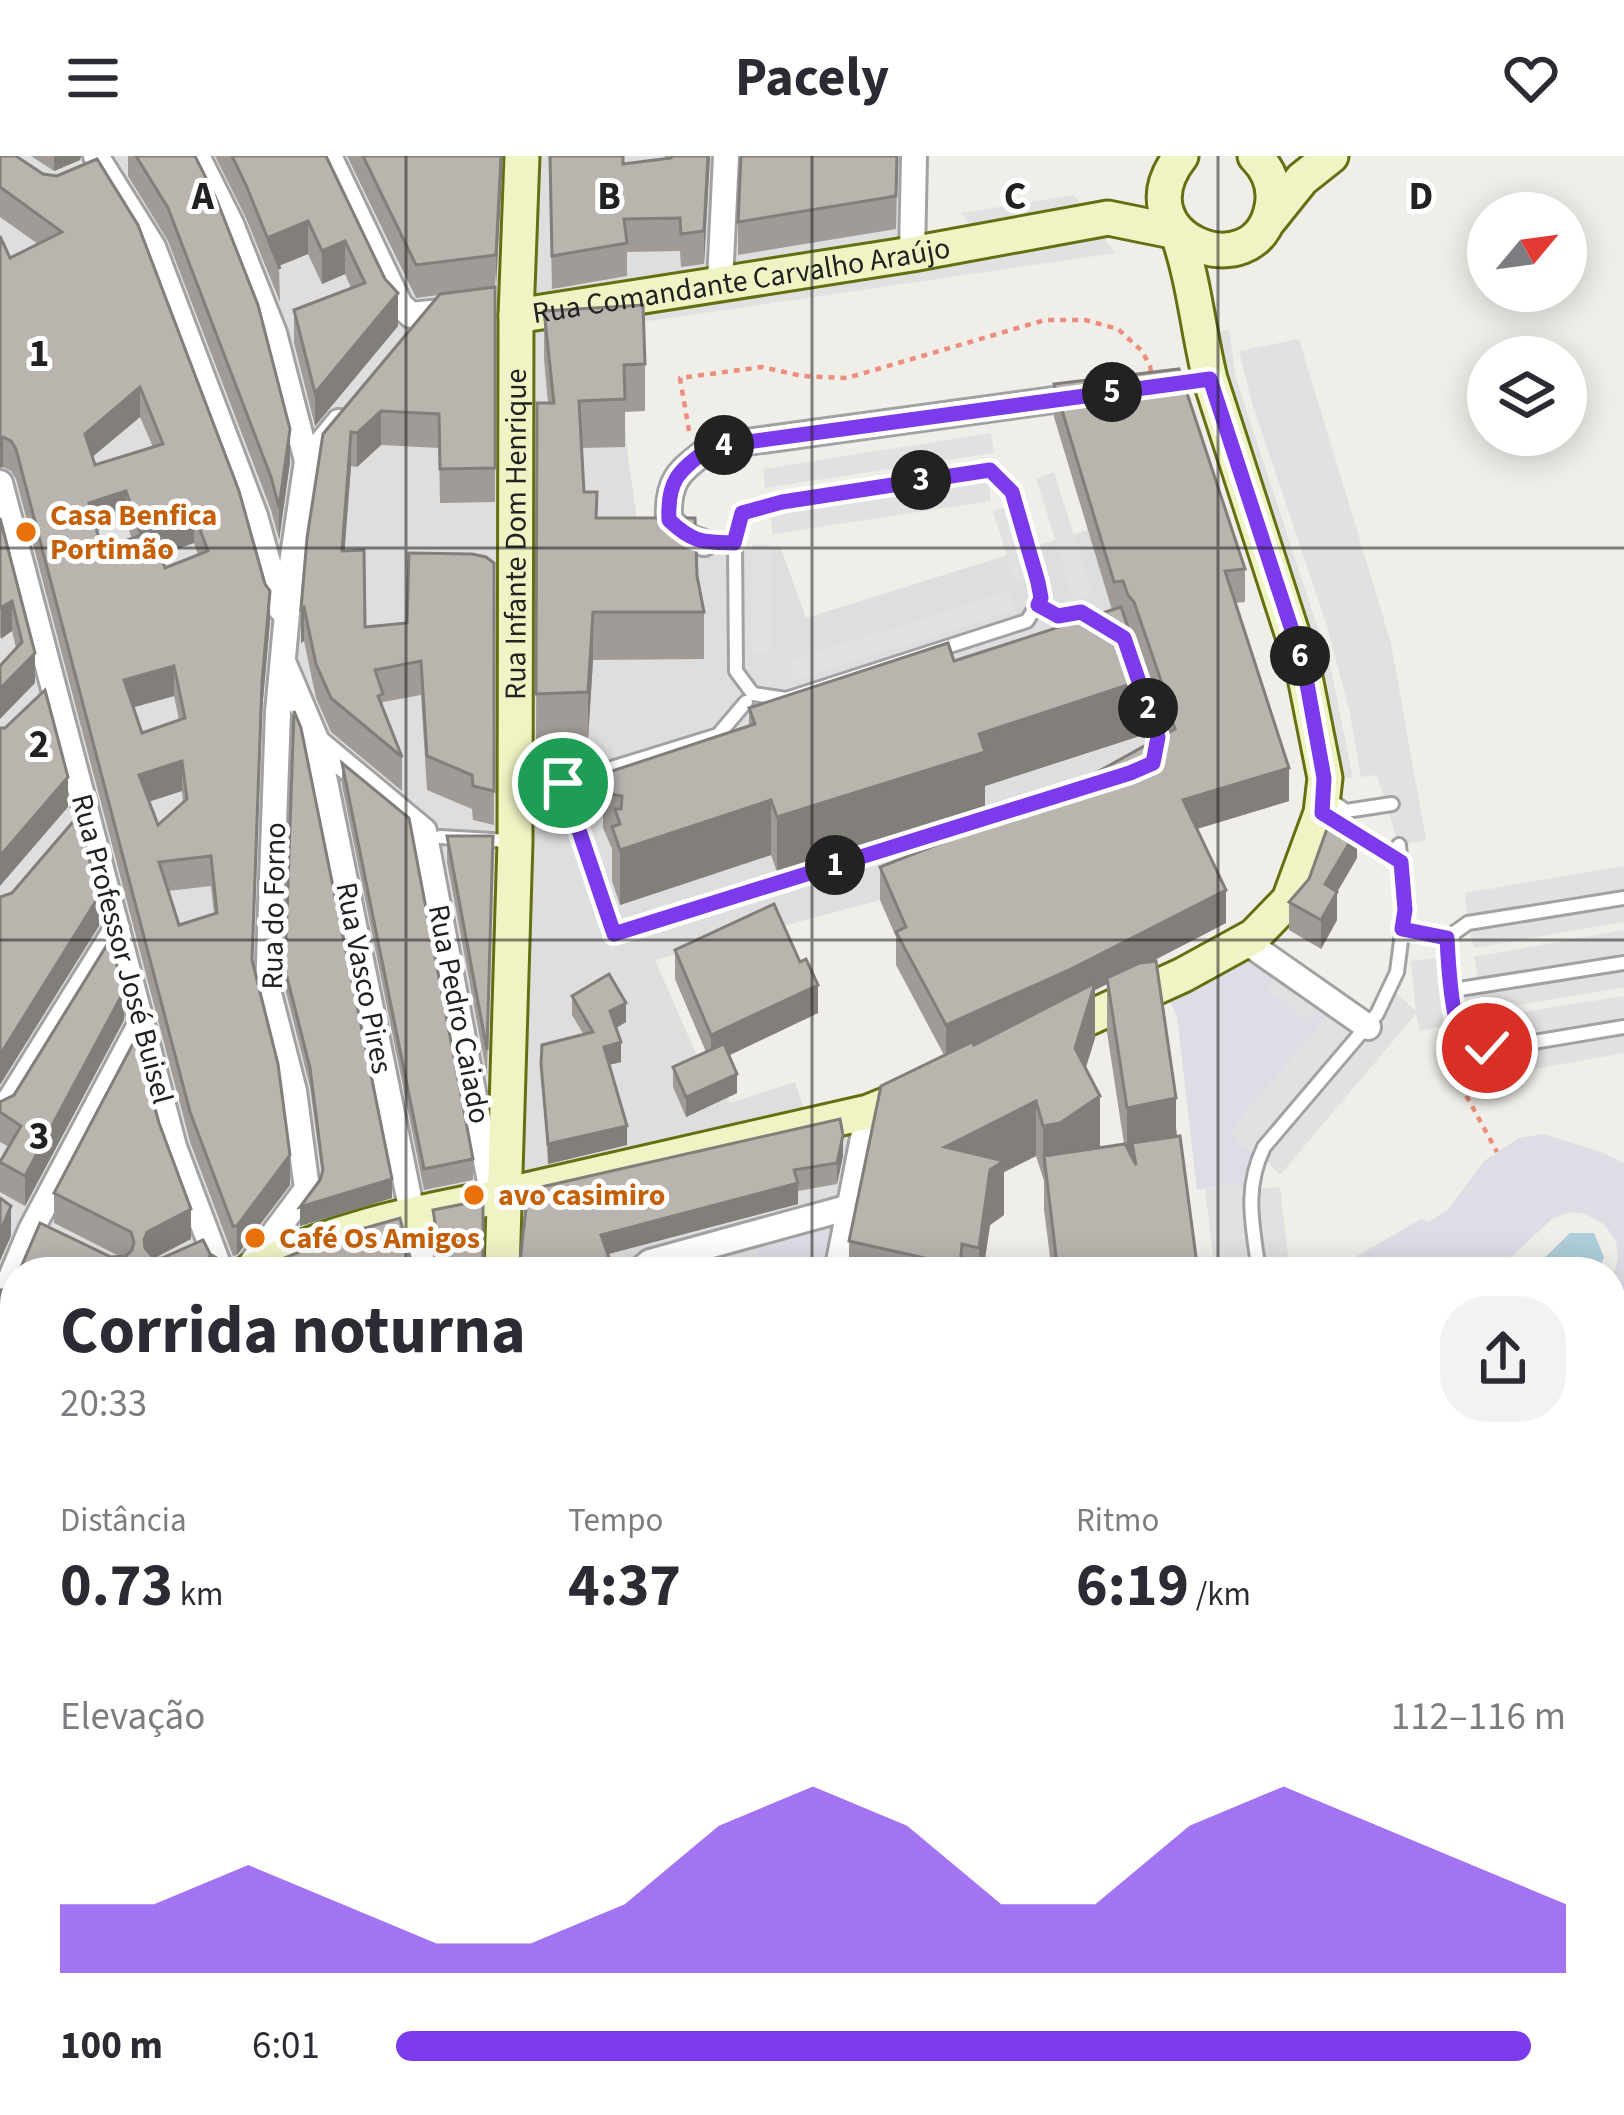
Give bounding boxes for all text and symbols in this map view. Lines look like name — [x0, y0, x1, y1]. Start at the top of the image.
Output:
text: Pacely — [735, 40, 889, 117]
icon: menu — [60, 45, 126, 111]
icon: heart — [1498, 45, 1564, 111]
text: A — [191, 169, 215, 225]
text: B — [597, 169, 621, 225]
text: C — [1004, 169, 1026, 225]
text: D — [1409, 169, 1433, 225]
north arrow — [1467, 192, 1587, 312]
map controls — [1467, 192, 1587, 456]
street label: Rua Comandante Carvalho Araújo — [529, 226, 954, 335]
text: 1 — [29, 326, 49, 382]
button: layers — [1467, 336, 1587, 456]
pin: 5 — [1082, 362, 1142, 422]
street label: Rua Infante Dom Henrique — [494, 368, 537, 700]
text: 5 — [1103, 368, 1121, 415]
pin: 4 — [694, 415, 754, 475]
text: 4 — [715, 421, 733, 468]
pin: 3 — [891, 450, 951, 510]
text: 3 — [912, 456, 930, 503]
place label: Casa Benfica Portimão — [50, 494, 217, 571]
marker: Casa Benfica Portimão — [13, 519, 39, 545]
pin: 6 — [1270, 626, 1330, 686]
text: 6 — [1291, 632, 1309, 679]
pin: 2 — [1118, 678, 1178, 738]
text: 2 — [1139, 684, 1157, 731]
text: 2 — [29, 717, 49, 773]
pin — [512, 732, 614, 834]
icon: arrive — [530, 750, 596, 816]
street label: Rua Professor José Buisel — [60, 789, 184, 1109]
street label: Rua do Forno — [251, 822, 297, 990]
pin: 1 — [805, 835, 865, 895]
text: 1 — [826, 841, 844, 888]
street label: Rua Vasco Pires — [324, 879, 404, 1077]
street label: Rua Pedro Caiado — [417, 901, 501, 1127]
pin — [1436, 997, 1538, 1099]
icon: check — [1454, 1015, 1520, 1081]
text: 3 — [29, 1109, 49, 1165]
place label: avo casimiro — [498, 1174, 665, 1217]
marker: avo casimiro — [461, 1182, 487, 1208]
place label: Café Os Amigos — [279, 1217, 480, 1260]
marker: Café Os Amigos — [242, 1225, 268, 1251]
text: Corrida noturna — [60, 1284, 526, 1378]
button: share — [1440, 1296, 1566, 1422]
text: 20:33 — [60, 1376, 147, 1432]
text: Distância — [60, 1497, 187, 1544]
text: Tempo — [568, 1497, 663, 1544]
text: Ritmo — [1076, 1497, 1159, 1544]
text: 0.73 — [60, 1544, 173, 1629]
text: 4:37 — [568, 1544, 681, 1629]
text: 6:19 — [1076, 1544, 1189, 1629]
text: km — [173, 1571, 223, 1618]
text: /km — [1189, 1571, 1251, 1618]
text: Elevação — [60, 1689, 205, 1745]
text: 112–116 m — [1391, 1689, 1566, 1745]
text: 100 m — [60, 2018, 163, 2074]
text: 6:01 — [252, 2018, 320, 2074]

